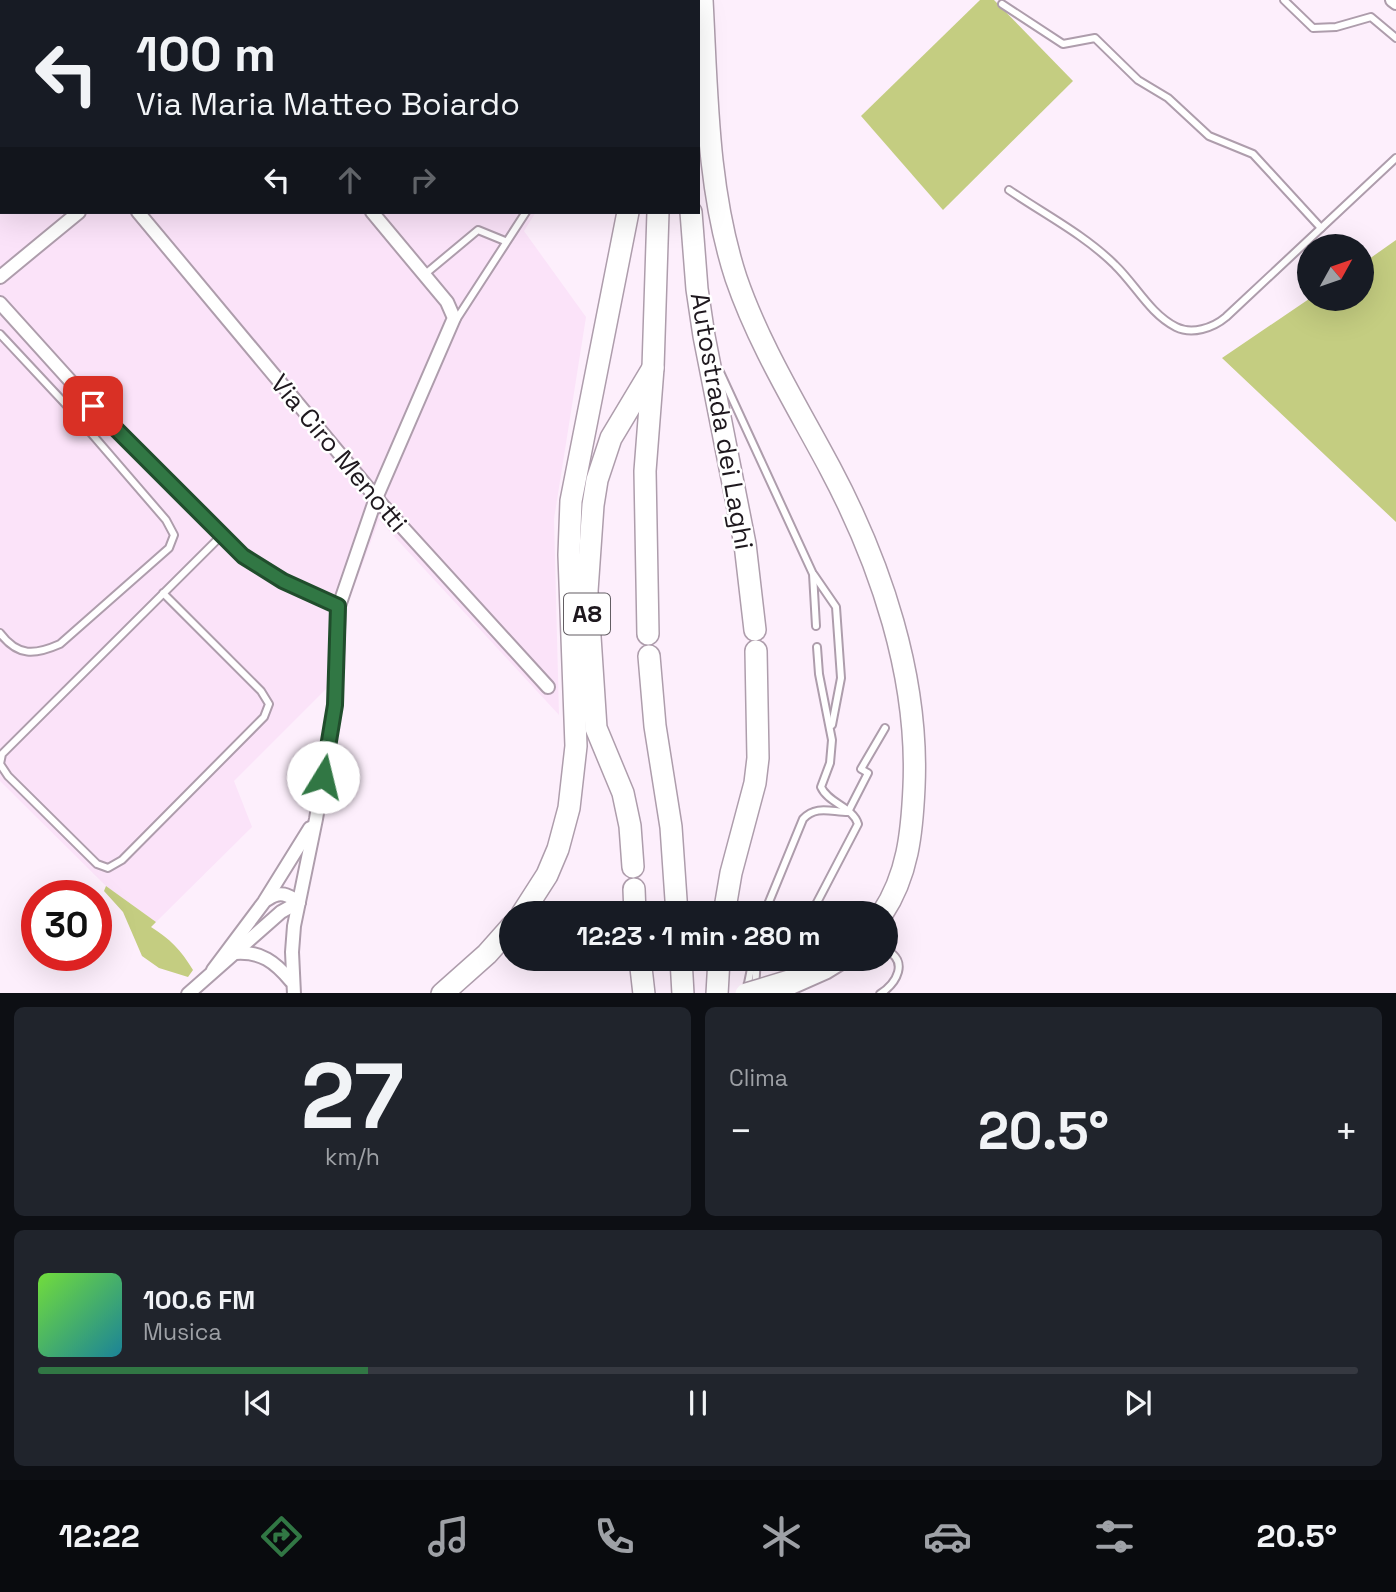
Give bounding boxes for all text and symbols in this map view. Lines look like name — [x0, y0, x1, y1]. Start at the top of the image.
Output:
text: 100 m — [136, 23, 276, 85]
icon: left — [21, 28, 112, 119]
text: Via Maria Matteo Boiardo — [136, 84, 520, 124]
icon: left — [258, 161, 296, 199]
icon: ahead — [331, 161, 369, 199]
icon: right — [404, 161, 442, 199]
north arrow — [1297, 234, 1374, 312]
map controls — [1297, 234, 1374, 311]
street label: Autostrada dei Laghi — [683, 290, 761, 552]
street label: Via Ciro Menotti — [263, 367, 415, 539]
pin — [63, 376, 123, 436]
icon: arrive — [74, 387, 112, 425]
road number: A8 — [564, 594, 610, 634]
position arrow — [286, 740, 360, 814]
speed limit sign: 30 — [21, 880, 112, 971]
text: 12:23 · 1 min · 280 m — [576, 919, 821, 953]
text: 27 — [301, 1038, 404, 1155]
text: Clima — [729, 1063, 788, 1093]
text: 20.5° — [978, 1098, 1109, 1164]
text: − — [729, 1107, 753, 1155]
text: + — [1334, 1107, 1358, 1155]
text: km/h — [325, 1142, 380, 1172]
text: 100.6 FM — [143, 1283, 255, 1317]
text: Musica — [143, 1317, 222, 1347]
icon: previous — [239, 1384, 277, 1422]
icon: pause — [679, 1384, 717, 1422]
icon: next — [1119, 1384, 1157, 1422]
icon: directions — [257, 1512, 306, 1561]
icon: music — [424, 1512, 473, 1561]
icon: phone — [590, 1512, 639, 1561]
icon: climate — [757, 1512, 806, 1561]
icon: car — [923, 1512, 972, 1561]
icon: filters — [1090, 1512, 1139, 1561]
text: 12:22 — [59, 1516, 140, 1556]
text: 20.5° — [1257, 1516, 1337, 1556]

